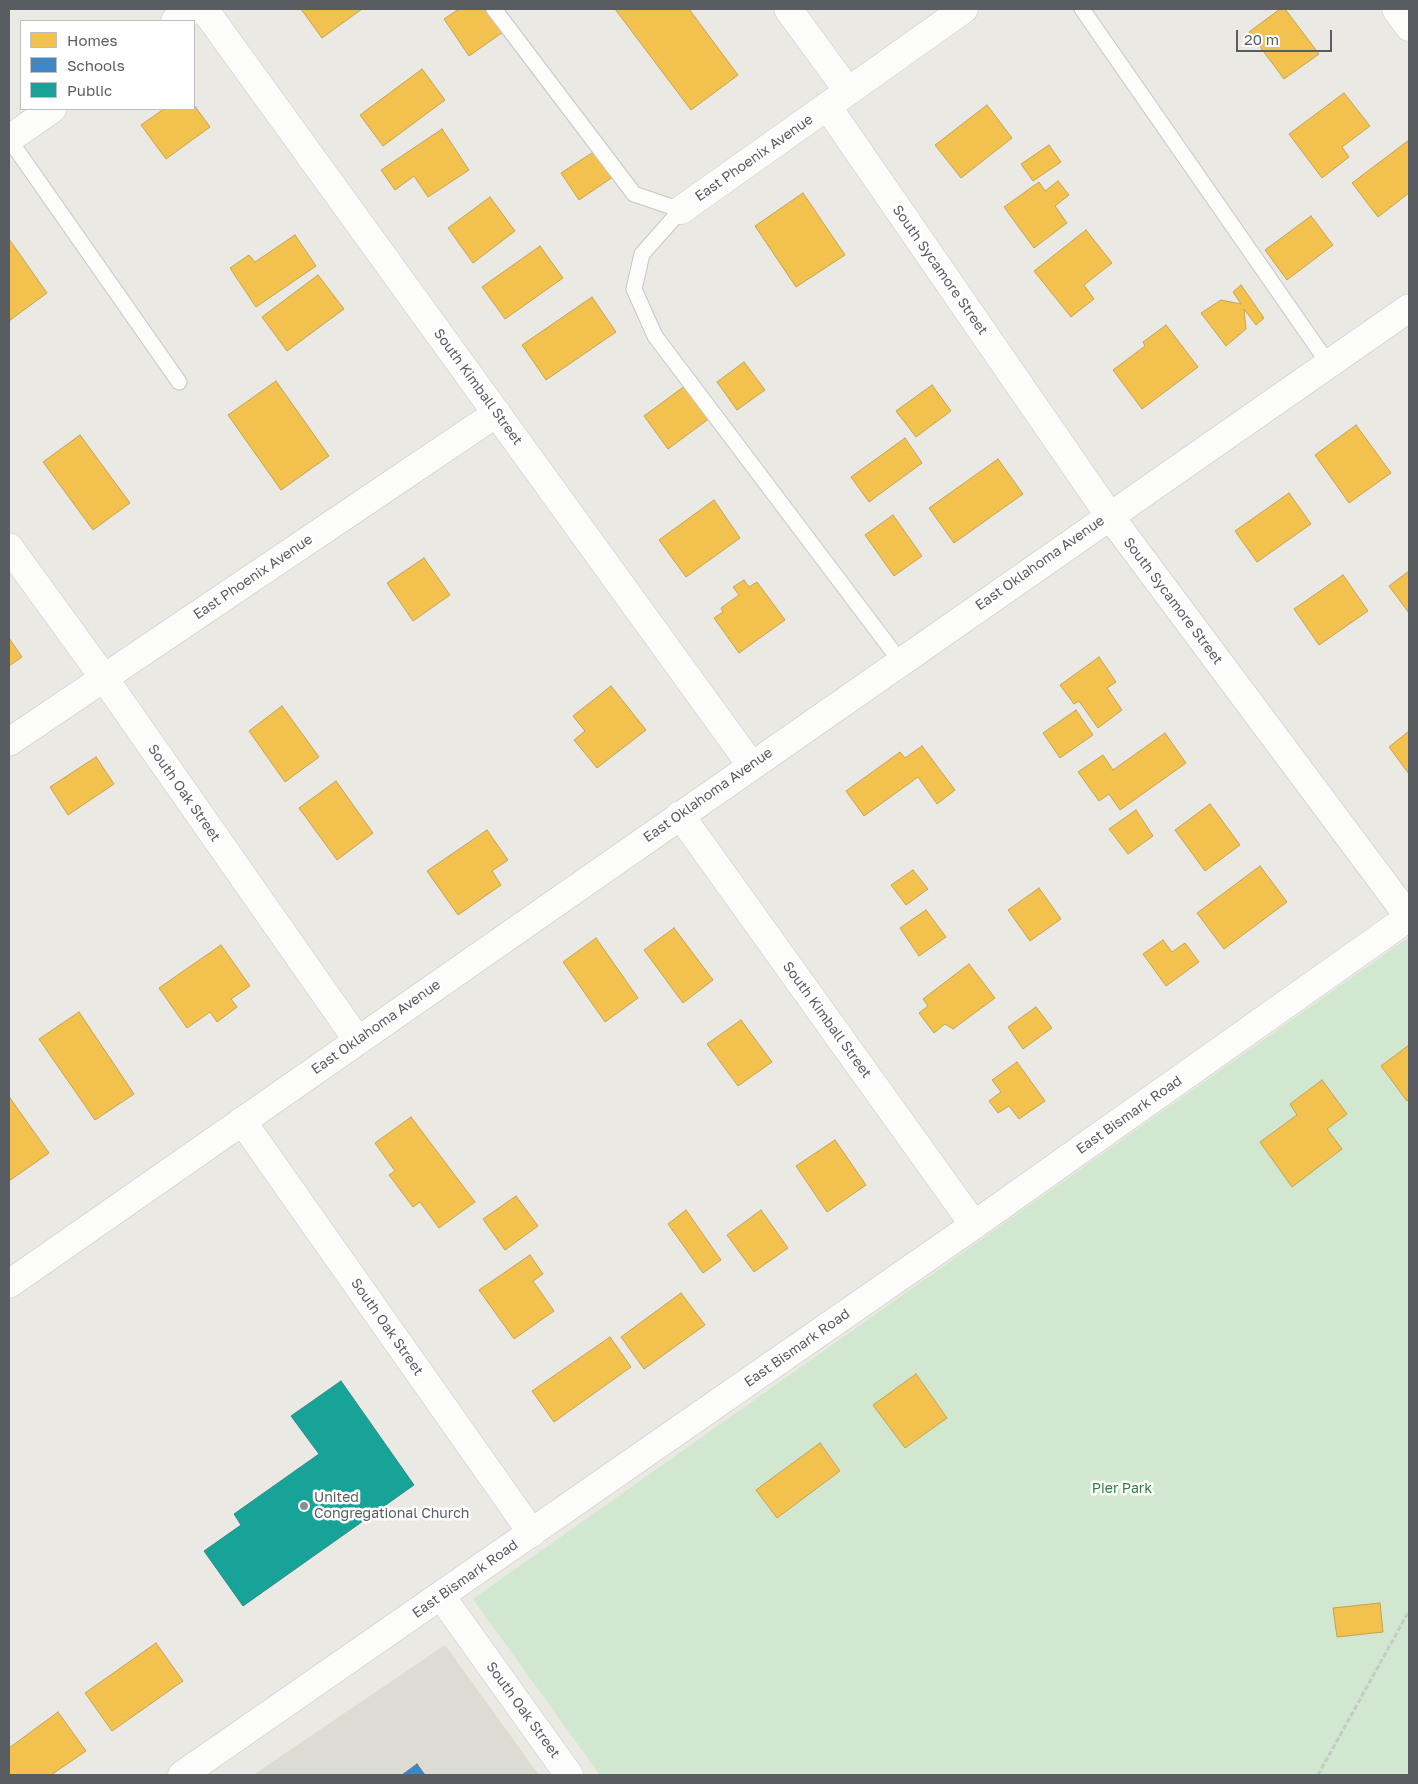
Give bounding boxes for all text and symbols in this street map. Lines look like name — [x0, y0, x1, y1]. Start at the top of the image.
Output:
legend — [20, 20, 195, 110]
scale bar — [1238, 20, 1334, 52]
text: 20 m — [1244, 30, 1279, 48]
text: Homes — [67, 31, 117, 49]
text: Schools — [67, 56, 125, 74]
text: Public — [67, 81, 112, 99]
street label: East Phoenix Avenue — [692, 111, 816, 205]
street label: South Sycamore Street — [889, 202, 991, 338]
street label: South Kimball Street — [430, 326, 526, 448]
street label: East Oklahoma Avenue — [972, 512, 1108, 614]
street label: East Phoenix Avenue — [190, 531, 316, 623]
street label: South Sycamore Street — [1120, 534, 1226, 668]
street label: South Oak Street — [144, 741, 224, 845]
street label: East Oklahoma Avenue — [640, 744, 776, 846]
street label: South Kimball Street — [779, 959, 875, 1081]
street label: East Oklahoma Avenue — [308, 976, 444, 1078]
street label: East Bismark Road — [1073, 1072, 1185, 1158]
street label: South Oak Street — [347, 1275, 427, 1379]
street label: East Bismark Road — [741, 1305, 853, 1391]
park label: Pier Park — [1092, 1481, 1152, 1497]
place label: United Congregational Church — [314, 1490, 469, 1522]
marker: United Congregational Church — [298, 1500, 310, 1512]
street label: East Bismark Road — [409, 1536, 521, 1622]
street label: South Oak Street — [483, 1659, 563, 1761]

